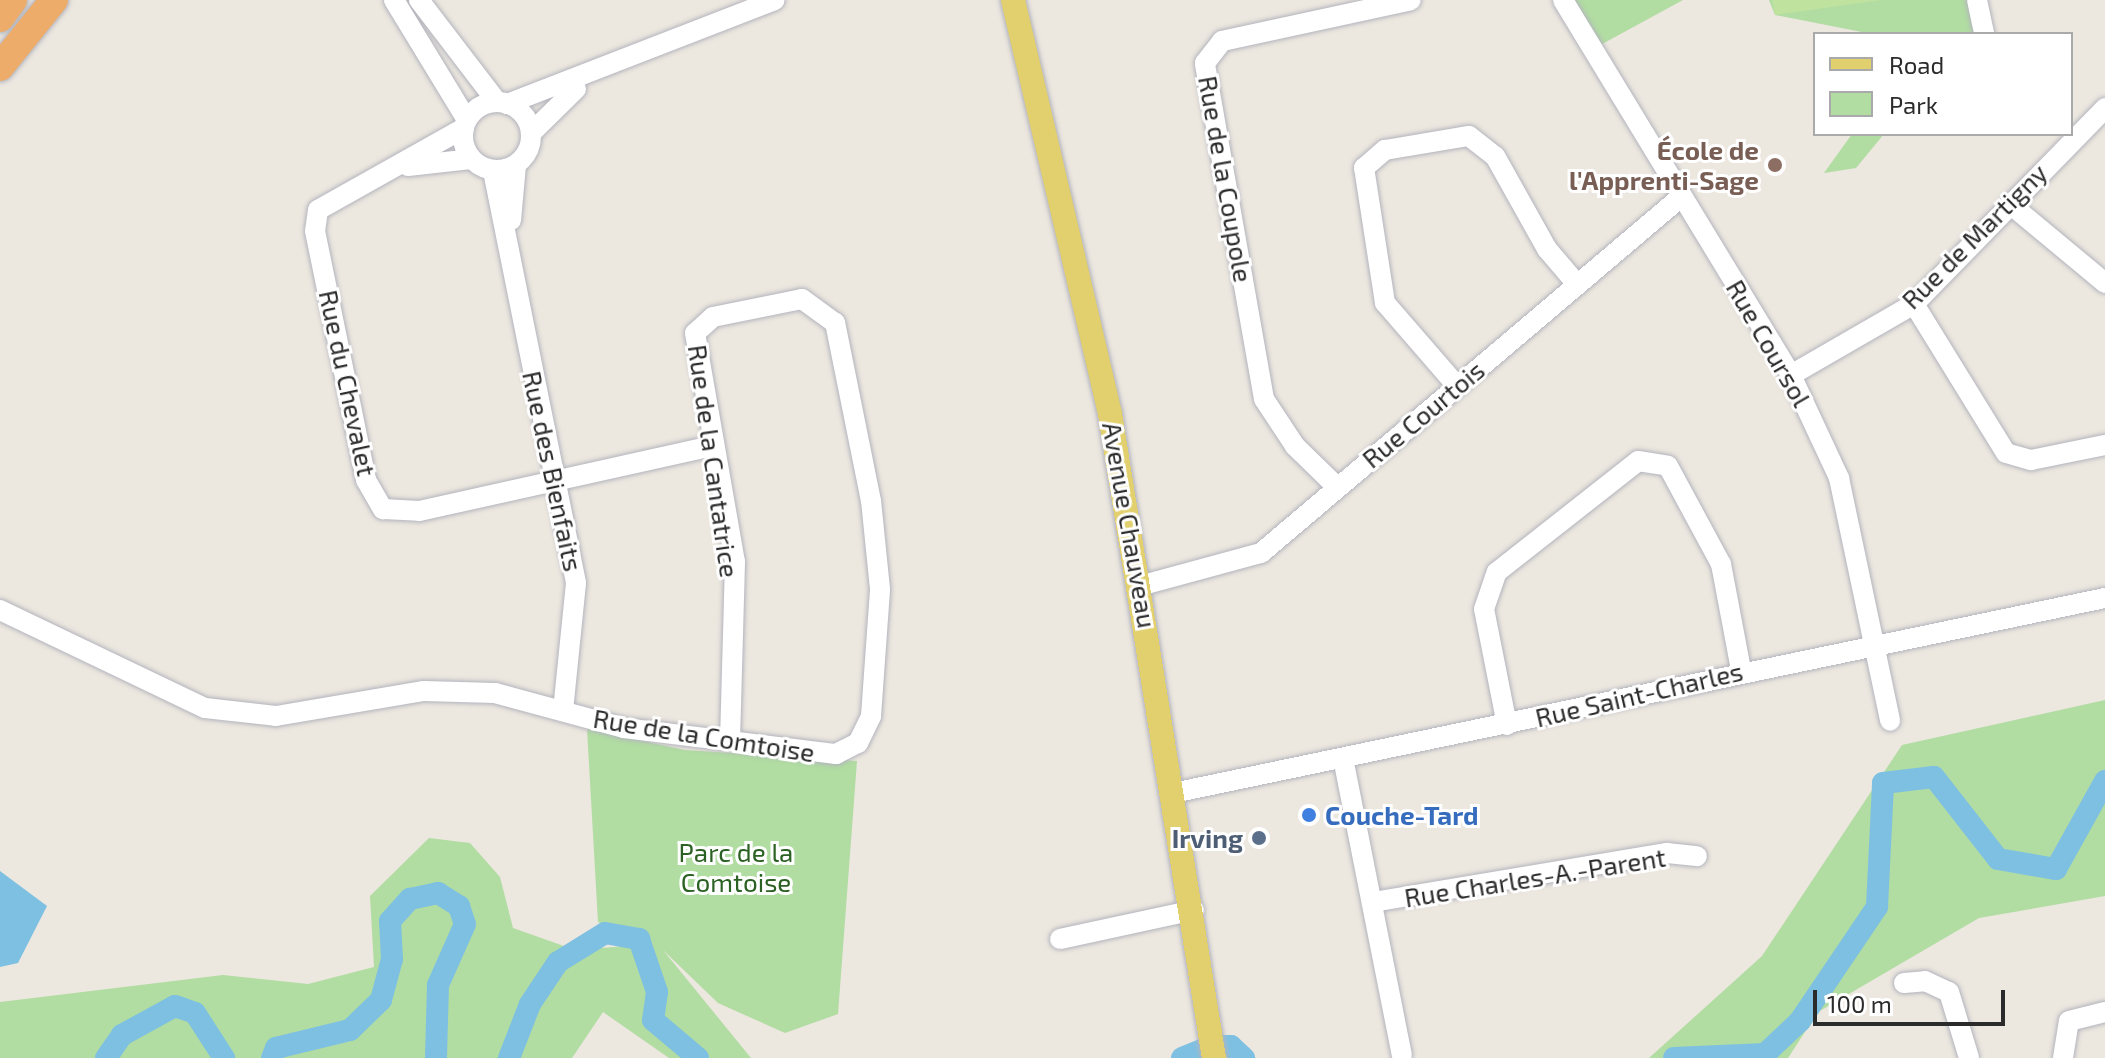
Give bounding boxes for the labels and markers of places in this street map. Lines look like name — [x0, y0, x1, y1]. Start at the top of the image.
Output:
place label: École de l'Apprenti-Sage — [1569, 134, 1759, 196]
marker: École de l'Apprenti-Sage — [1766, 156, 1784, 174]
place label: Couche-Tard — [1325, 799, 1479, 831]
marker: Couche-Tard — [1300, 806, 1318, 824]
place label: Irving — [1172, 822, 1243, 854]
marker: Irving — [1250, 829, 1268, 847]

